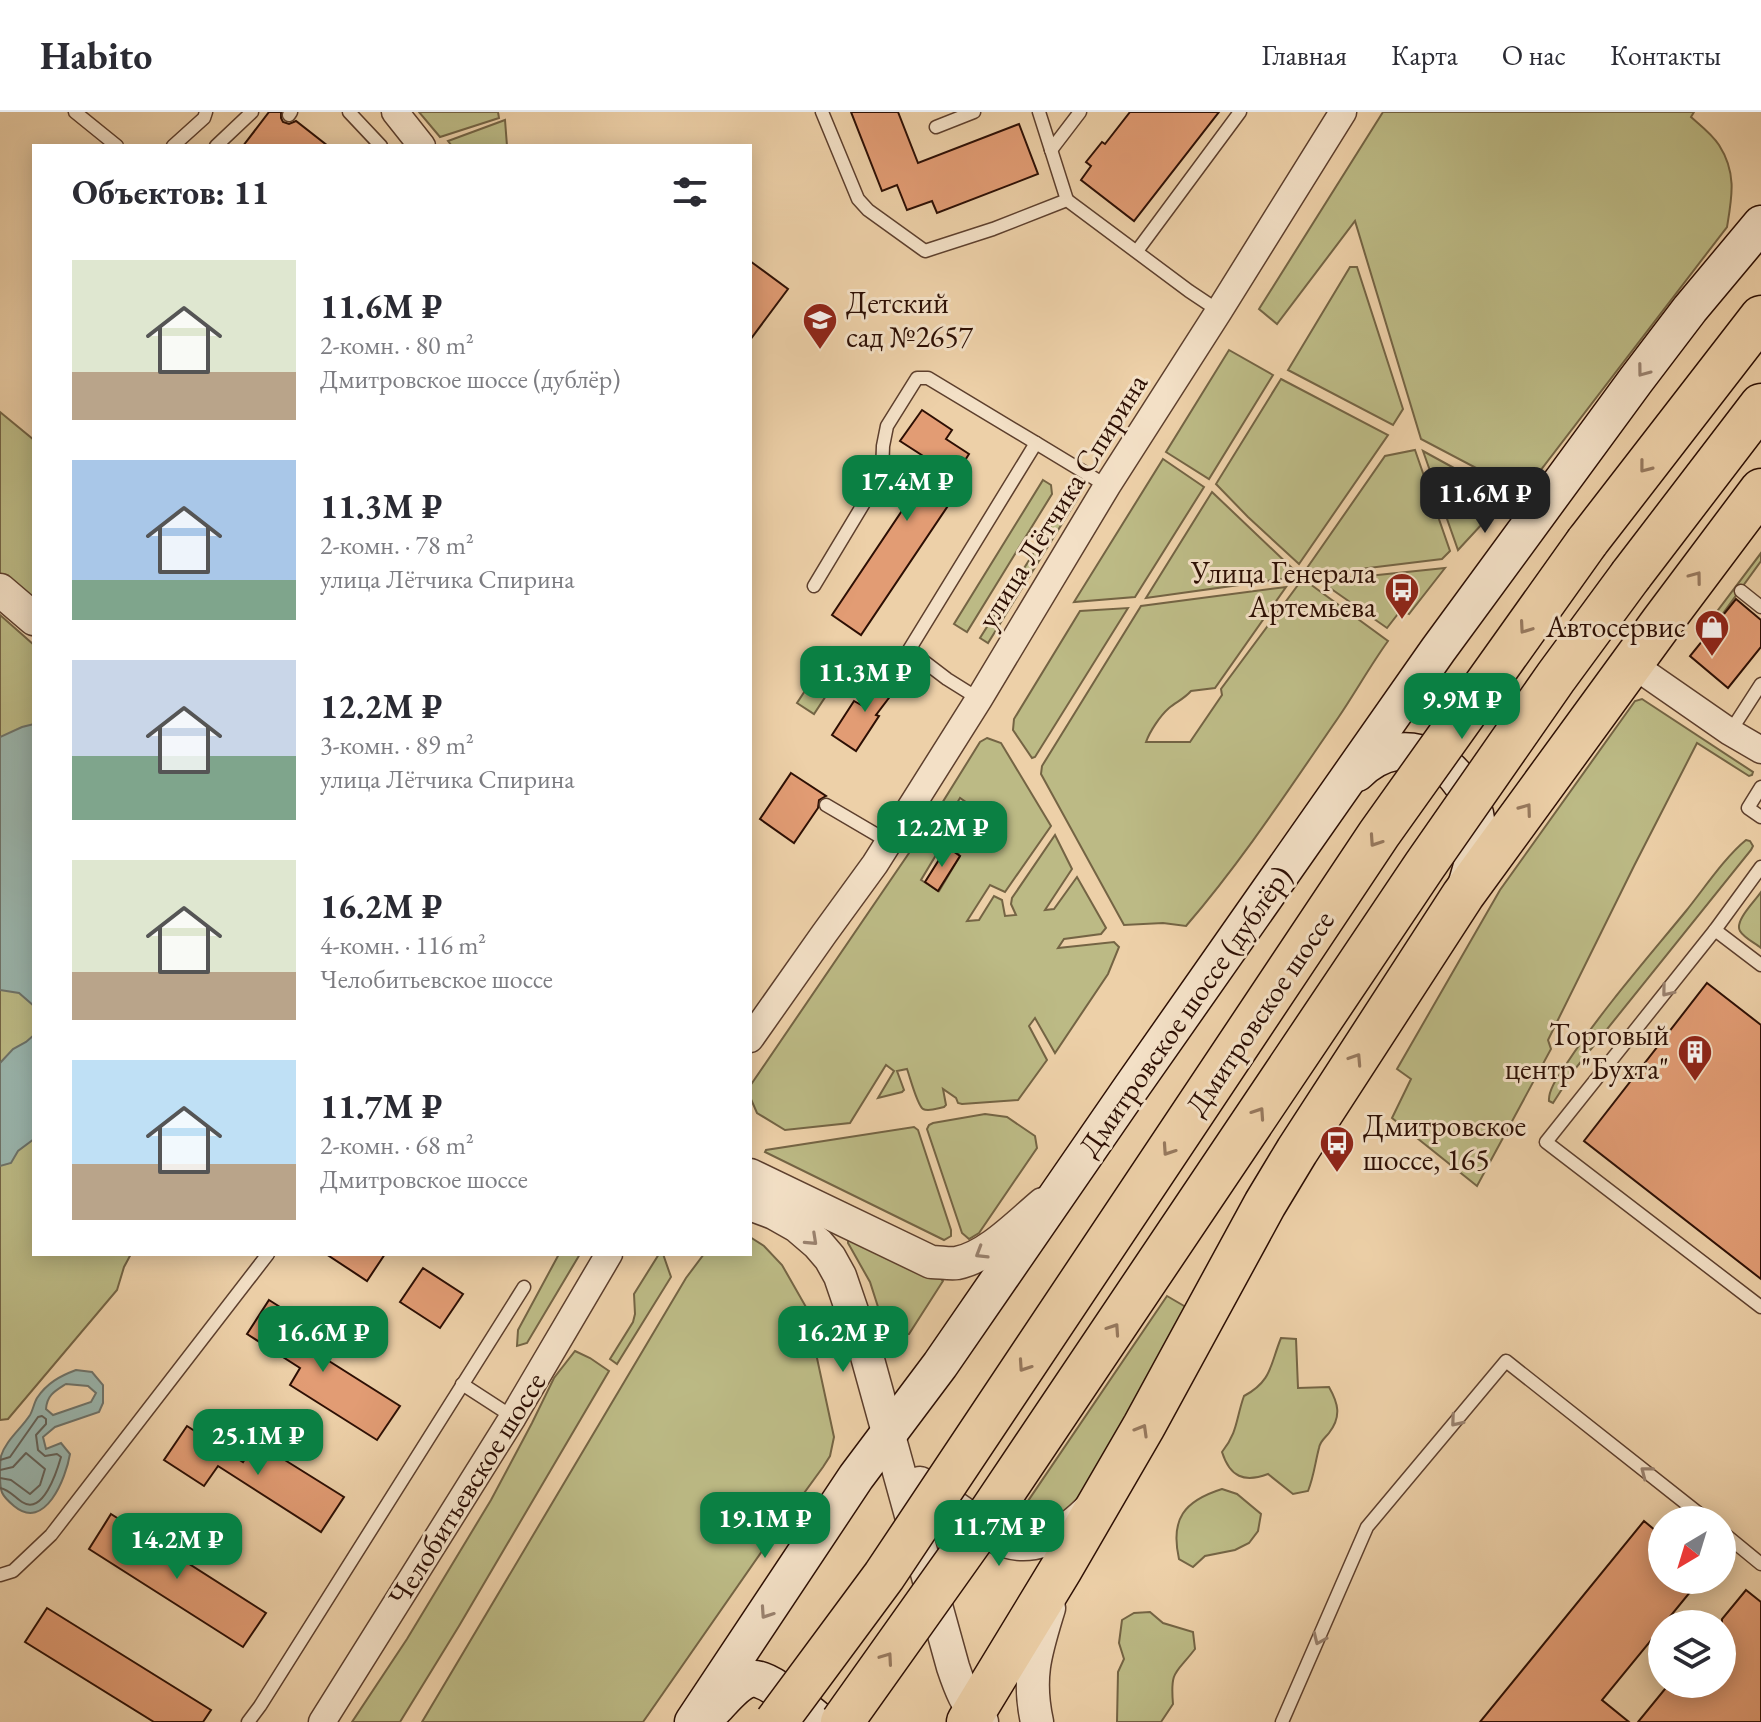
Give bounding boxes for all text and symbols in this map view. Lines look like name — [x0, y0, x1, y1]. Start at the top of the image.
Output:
text: Habito — [40, 31, 152, 80]
text: Главная — [1262, 37, 1347, 73]
text: Карта — [1391, 37, 1458, 73]
text: О нас — [1502, 37, 1566, 73]
text: Контакты — [1610, 37, 1721, 73]
text: Объектов: 11 — [72, 170, 269, 214]
icon: filters — [668, 170, 712, 214]
place label: Детский сад №2657 — [846, 283, 974, 356]
text: 11.6M ₽ — [320, 284, 443, 328]
icon: home — [136, 292, 232, 388]
school or university icon: Детский сад №2657 — [801, 301, 839, 351]
text: 2-комн. · 80 m² — [320, 328, 474, 362]
text: Дмитровское шоссе (дублёр) — [320, 362, 620, 396]
one-way arrow — [1638, 362, 1652, 377]
street label: улица Лётчика Спирина — [967, 366, 1156, 636]
pin: 17.4M ₽ — [833, 455, 981, 523]
one-way arrow — [1640, 458, 1654, 473]
text: 17.4M ₽ — [860, 464, 954, 498]
pin: 11.6M ₽ — [1411, 467, 1559, 535]
text: 11.6M ₽ — [1438, 476, 1532, 510]
text: 11.3M ₽ — [320, 484, 443, 528]
icon: home — [136, 492, 232, 588]
text: 2-комн. · 78 m² — [320, 528, 474, 562]
place label: Улица Генерала Артемьева — [1190, 553, 1376, 626]
text: улица Лётчика Спирина — [320, 562, 575, 596]
bus stop icon: Улица Генерала Артемьева — [1383, 571, 1421, 621]
one-way arrow — [1686, 571, 1700, 586]
place label: Автосервис — [1545, 607, 1686, 646]
shop icon: Автосервис — [1693, 608, 1731, 658]
one-way arrow — [1520, 620, 1535, 634]
pin: 11.3M ₽ — [791, 646, 939, 714]
text: 11.3M ₽ — [818, 655, 912, 689]
pin: 9.9M ₽ — [1397, 673, 1527, 741]
text: 9.9M ₽ — [1422, 682, 1502, 716]
text: 12.2M ₽ — [320, 684, 443, 728]
icon: home — [136, 692, 232, 788]
text: 3-комн. · 89 m² — [320, 728, 474, 762]
text: улица Лётчика Спирина — [320, 762, 575, 796]
pin: 12.2M ₽ — [868, 801, 1016, 869]
one-way arrow — [1516, 804, 1530, 818]
text: 12.2M ₽ — [895, 810, 989, 844]
one-way arrow — [1370, 832, 1385, 846]
street label: Дмитровское шоссе (дублёр) — [1071, 859, 1299, 1163]
text: 16.2M ₽ — [320, 884, 443, 928]
icon: home — [136, 892, 232, 988]
street label: Дмитровское шоссе — [1178, 904, 1342, 1122]
text: 4-комн. · 116 m² — [320, 928, 486, 962]
text: Челобитьевское шоссе — [320, 962, 553, 996]
one-way arrow — [1662, 982, 1676, 997]
place label: Торговый центр "Бухта" — [1505, 1015, 1669, 1088]
building icon: Торговый центр "Бухта" — [1676, 1033, 1714, 1083]
one-way arrow — [1347, 1054, 1362, 1068]
text: 11.7M ₽ — [320, 1084, 443, 1128]
icon: home — [136, 1092, 232, 1188]
place label: Дмитровское шоссе, 165 — [1363, 1106, 1526, 1179]
one-way arrow — [1249, 1107, 1264, 1121]
bus stop icon: Дмитровское шоссе, 165 — [1318, 1124, 1356, 1174]
text: 2-комн. · 68 m² — [320, 1128, 474, 1162]
one-way arrow — [1163, 1141, 1178, 1156]
text: Дмитровское шоссе — [320, 1162, 528, 1196]
one-way arrow — [803, 1230, 817, 1245]
one-way arrow — [975, 1243, 990, 1258]
pin: 16.6M ₽ — [249, 1306, 397, 1374]
pin: 16.2M ₽ — [769, 1306, 917, 1374]
text: 16.6M ₽ — [276, 1315, 370, 1349]
text: 16.2M ₽ — [796, 1315, 890, 1349]
one-way arrow — [1104, 1323, 1119, 1337]
one-way arrow — [1019, 1358, 1034, 1372]
street label: Челобитьевское шоссе — [379, 1364, 554, 1613]
pin: 25.1M ₽ — [184, 1409, 332, 1477]
one-way arrow — [1451, 1412, 1466, 1426]
text: 25.1M ₽ — [211, 1418, 305, 1452]
one-way arrow — [1132, 1424, 1148, 1438]
one-way arrow — [1640, 1467, 1655, 1481]
pin: 19.1M ₽ — [691, 1492, 839, 1560]
pin: 11.7M ₽ — [925, 1500, 1073, 1568]
text: 19.1M ₽ — [718, 1501, 812, 1535]
north arrow — [1648, 1506, 1736, 1594]
map controls — [1648, 1506, 1736, 1698]
text: 11.7M ₽ — [952, 1509, 1046, 1543]
pin: 14.2M ₽ — [103, 1513, 251, 1581]
text: 14.2M ₽ — [130, 1522, 224, 1556]
one-way arrow — [761, 1604, 776, 1618]
button: layers — [1648, 1610, 1736, 1698]
one-way arrow — [1312, 1630, 1328, 1645]
one-way arrow — [877, 1653, 892, 1667]

